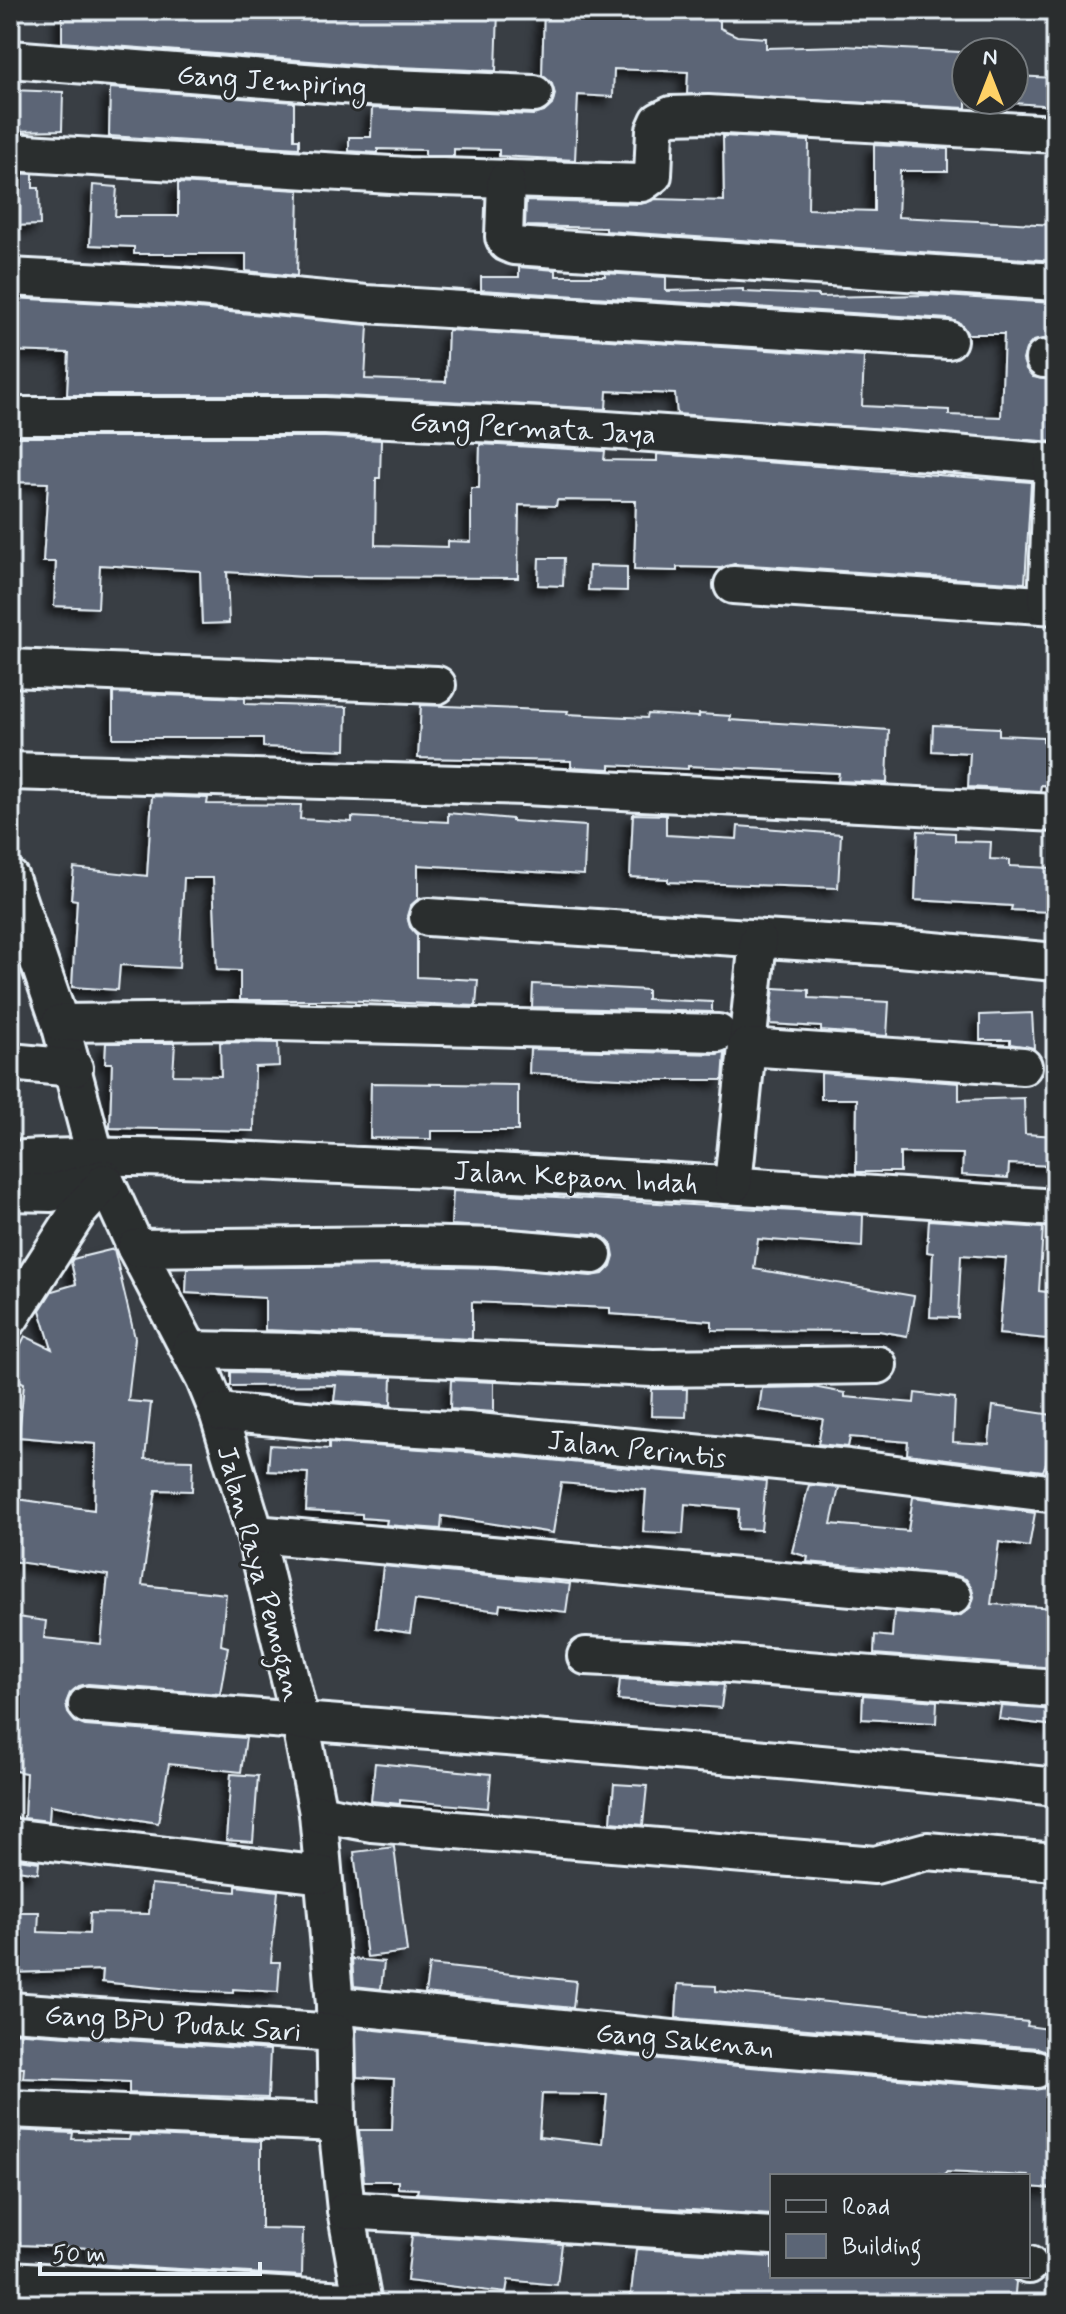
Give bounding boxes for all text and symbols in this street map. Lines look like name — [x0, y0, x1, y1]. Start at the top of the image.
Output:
north arrow — [950, 36, 1030, 116]
text: N — [983, 44, 997, 72]
street label: Gang Jempiring — [175, 57, 368, 110]
street label: Gang Permata Jaya — [409, 405, 657, 456]
street label: Jalan Kepaon Indah — [453, 1154, 699, 1203]
street label: Jalan Perintis — [546, 1423, 728, 1478]
street label: Jalan Raya Pemogan — [204, 1442, 311, 1706]
street label: Gang BPU Pudak Sari — [43, 1997, 302, 2054]
street label: Gang Sakenan — [594, 2015, 776, 2070]
legend — [770, 2174, 1030, 2278]
text: Road — [842, 2192, 890, 2223]
scale bar — [40, 2226, 260, 2276]
text: Building — [842, 2232, 922, 2266]
text: 50 m — [52, 2240, 106, 2271]

